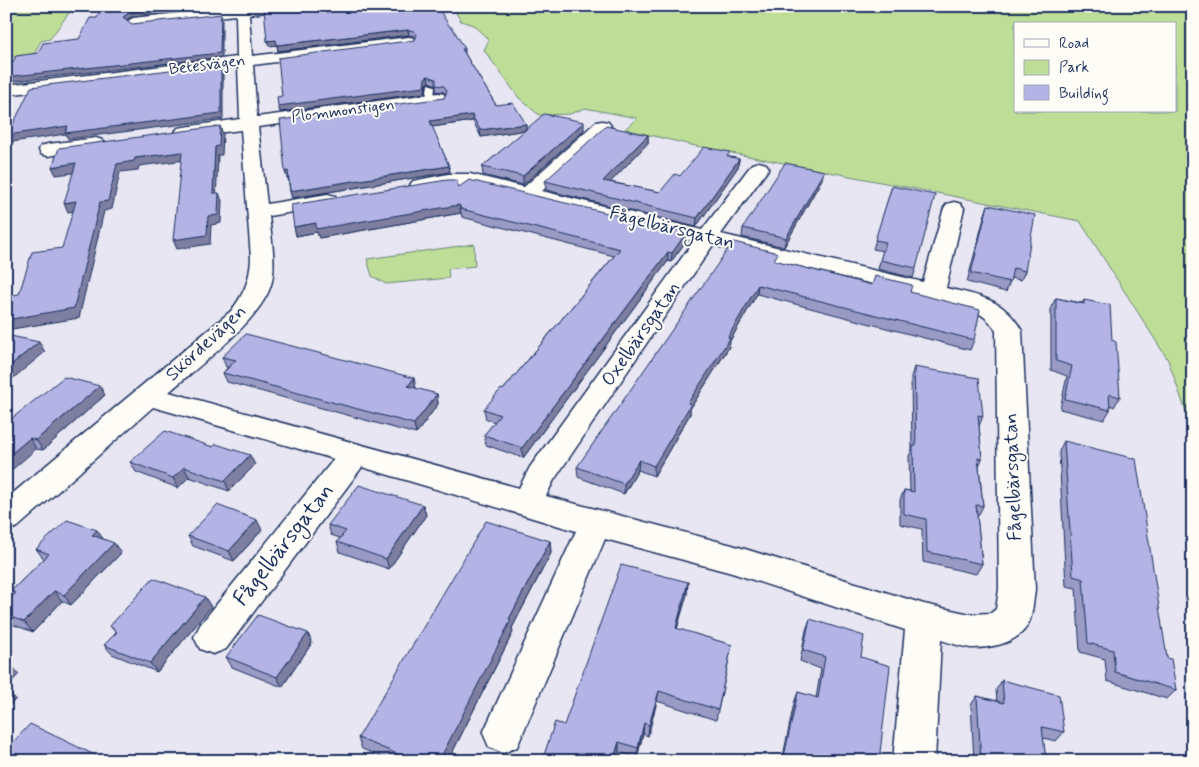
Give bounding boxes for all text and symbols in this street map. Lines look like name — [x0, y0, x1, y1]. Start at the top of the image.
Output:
legend — [1014, 22, 1176, 112]
text: Road — [1059, 34, 1089, 54]
street label: Betesvägen — [168, 50, 246, 80]
text: Park — [1059, 58, 1089, 78]
text: Building — [1059, 84, 1109, 105]
street label: Plommonstigen — [290, 94, 396, 128]
street label: Fågelbärsgatan — [606, 200, 737, 258]
street label: Oxelbärsgatan — [596, 277, 688, 392]
street label: Skördevägen — [160, 299, 252, 388]
street label: Fågelbärsgatan — [998, 413, 1030, 541]
street label: Fågelbärsgatan — [227, 478, 343, 614]

